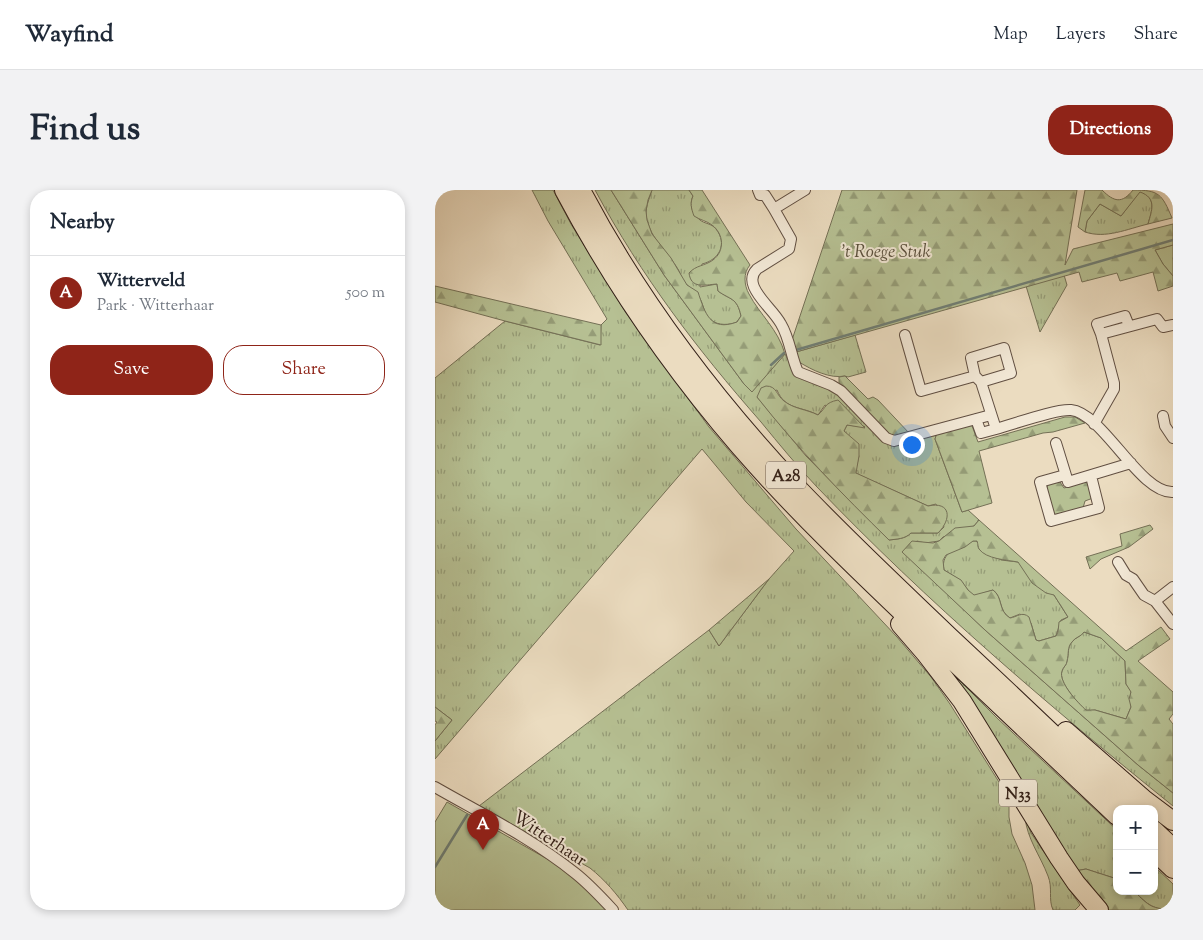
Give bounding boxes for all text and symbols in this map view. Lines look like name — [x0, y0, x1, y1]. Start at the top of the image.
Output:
text: Wayfind — [25, 18, 113, 52]
text: Map — [993, 22, 1028, 48]
text: Layers — [1056, 22, 1106, 48]
text: Share — [1134, 22, 1178, 48]
text: Find us — [30, 105, 140, 156]
button: Directions — [1048, 105, 1173, 155]
text: Nearby — [50, 208, 115, 238]
park label: 't Roege Stuk — [841, 240, 931, 266]
text: Witterveld — [97, 268, 185, 295]
text: A — [60, 282, 73, 305]
text: 500 m — [346, 282, 385, 305]
text: Park · Witterhaar — [97, 295, 214, 318]
button: Save — [50, 345, 213, 395]
button: Share — [223, 345, 385, 395]
your location — [899, 432, 925, 458]
road number: A28 — [766, 462, 806, 488]
road number: N33 — [999, 780, 1037, 806]
street label: Witterhaar — [506, 805, 592, 874]
map controls — [1113, 805, 1158, 895]
button: + — [1113, 805, 1158, 850]
pin: A — [467, 809, 499, 850]
button: − — [1113, 850, 1158, 895]

